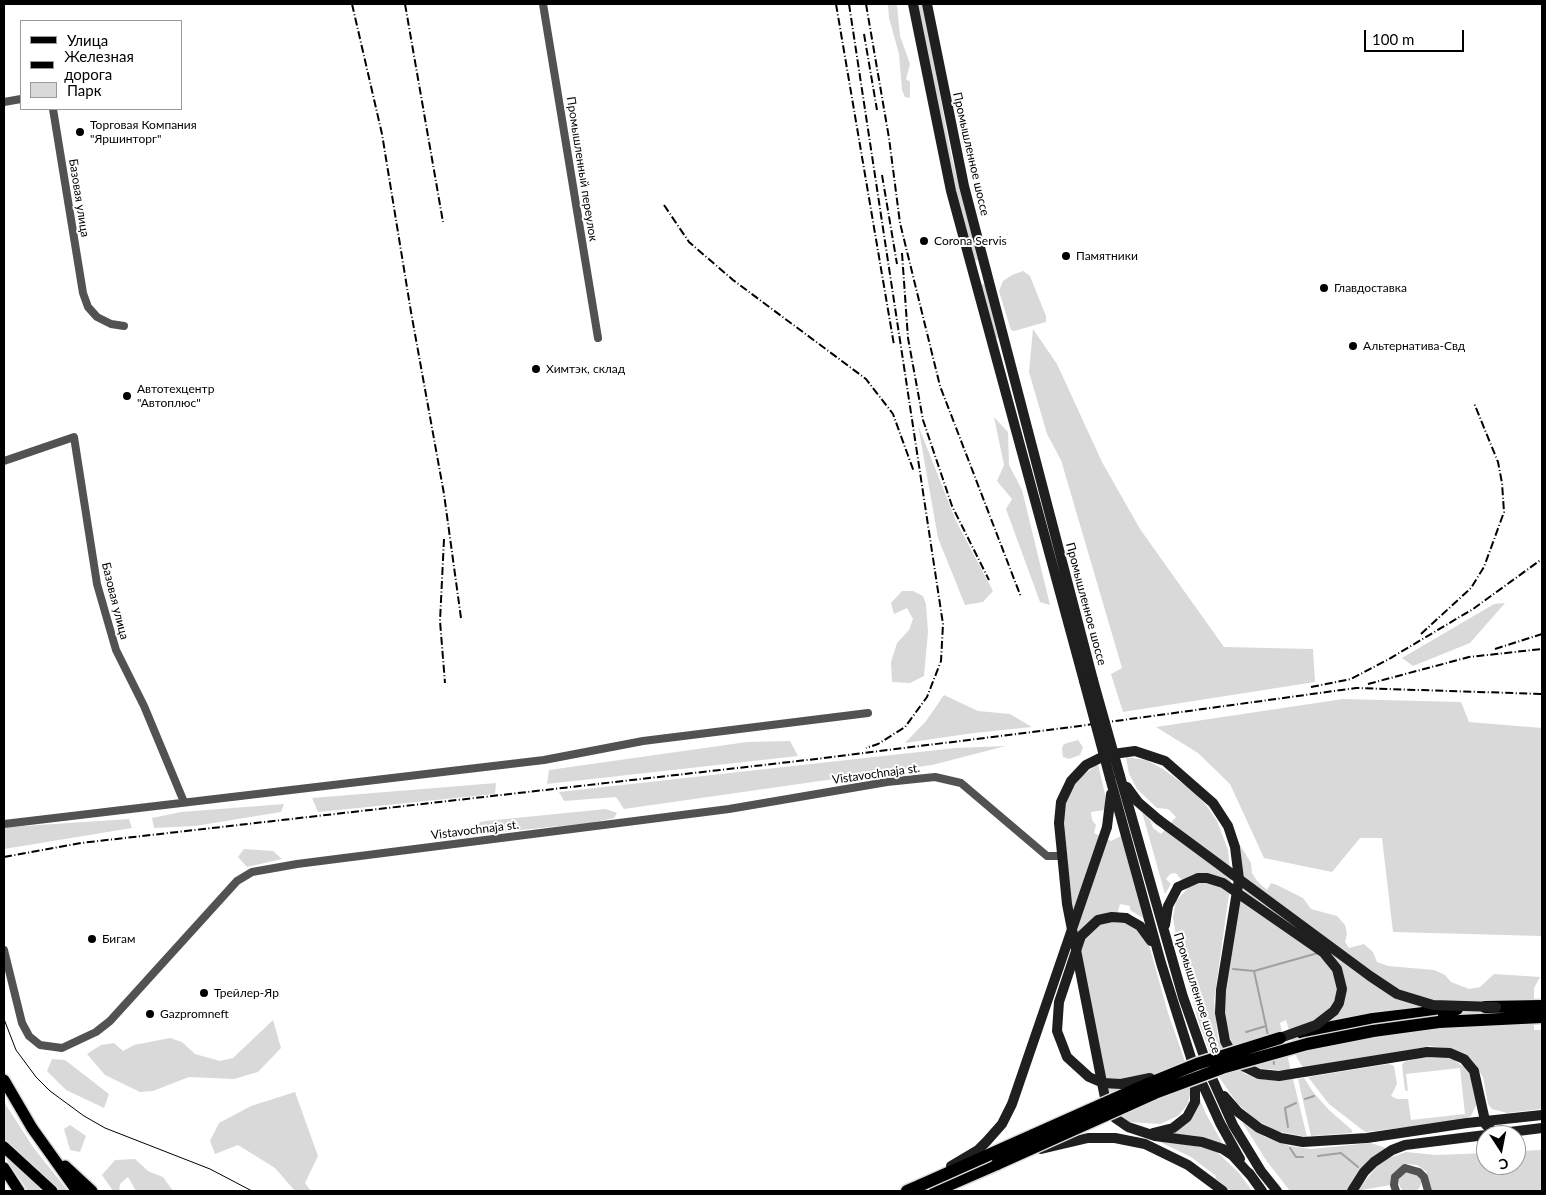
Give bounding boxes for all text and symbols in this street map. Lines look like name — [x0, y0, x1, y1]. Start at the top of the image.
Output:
legend — [20, 20, 182, 110]
scale bar — [1366, 20, 1466, 52]
text: 100 m — [1372, 30, 1414, 48]
text: Улица — [67, 31, 108, 49]
text: Железная дорога — [64, 47, 134, 83]
text: Парк — [67, 81, 101, 99]
street label: Промышленное шоссе — [950, 91, 992, 217]
street label: Промышленный переулок — [563, 96, 601, 242]
place label: Торговая Компания "Яршинторг" — [90, 118, 197, 146]
marker: Торговая Компания "Яршинторг" — [74, 126, 86, 138]
street label: Базовая улица — [66, 158, 92, 238]
place label: Corona Servis — [934, 234, 1007, 248]
marker: Corona Servis — [918, 235, 930, 247]
place label: Памятники — [1076, 249, 1138, 263]
marker: Памятники — [1060, 250, 1072, 262]
place label: Главдоставка — [1334, 281, 1407, 295]
marker: Главдоставка — [1318, 282, 1330, 294]
place label: Альтернатива-Свд — [1363, 339, 1465, 353]
marker: Альтернатива-Свд — [1347, 340, 1359, 352]
place label: Химтэк, склад — [546, 362, 625, 376]
marker: Химтэк, склад — [530, 363, 542, 375]
place label: Автотехцентр "Автоплюс" — [137, 382, 214, 410]
marker: Автотехцентр "Автоплюс" — [121, 390, 133, 402]
street label: Промышленное шоссе — [1063, 541, 1109, 667]
street label: Базовая улица — [98, 561, 132, 641]
street label: Vistavochnaja st. — [831, 761, 921, 787]
street label: Vistavochnaja st. — [430, 817, 520, 843]
street label: Промышленное шоссе — [1171, 931, 1223, 1055]
place label: Бигам — [102, 932, 136, 946]
marker: Бигам — [86, 933, 98, 945]
place label: Трейлер-Яр — [214, 986, 279, 1000]
marker: Трейлер-Яр — [198, 987, 210, 999]
place label: Gazpromneft — [160, 1007, 229, 1021]
marker: Gazpromneft — [144, 1008, 156, 1020]
north arrow — [1476, 1125, 1526, 1175]
text: С — [1498, 1155, 1510, 1173]

